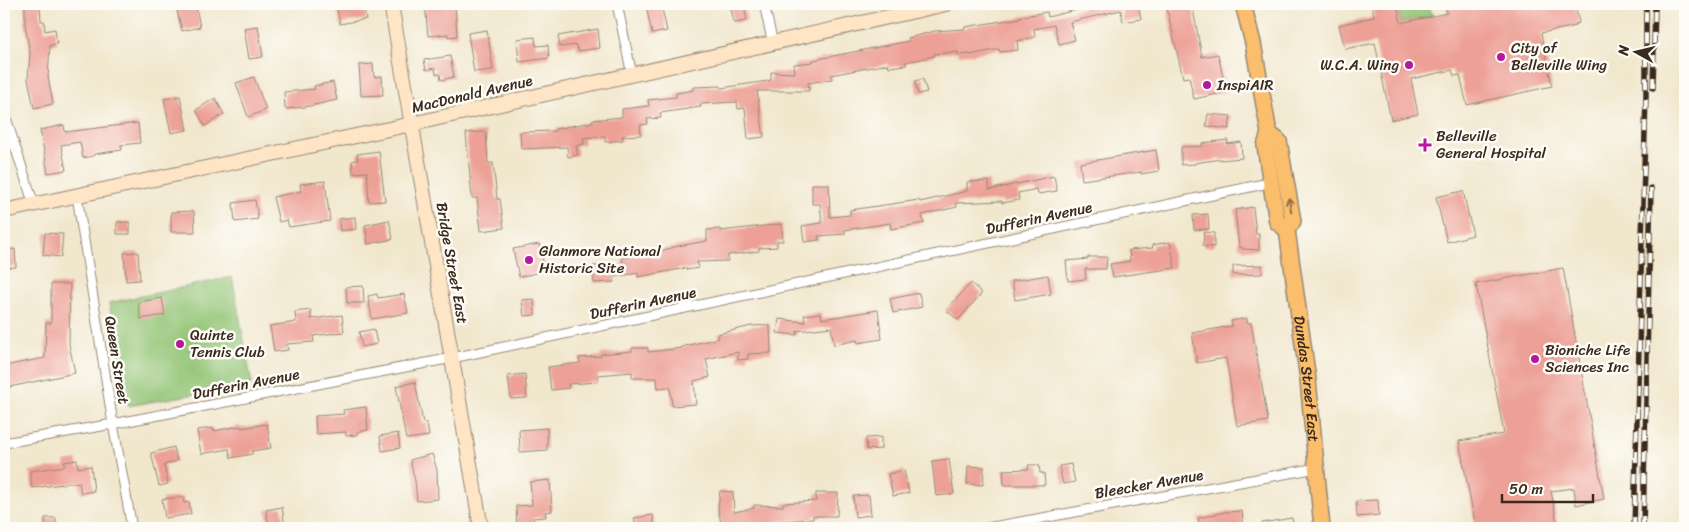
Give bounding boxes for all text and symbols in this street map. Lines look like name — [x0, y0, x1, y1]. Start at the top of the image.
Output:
north arrow — [1612, 28, 1662, 78]
place label: City of Belleville Wing — [1511, 35, 1608, 78]
text: N — [1610, 43, 1637, 58]
marker: City of Belleville Wing — [1495, 51, 1507, 63]
place label: W.C.A. Wing — [1320, 52, 1399, 78]
marker: W.C.A. Wing — [1403, 59, 1415, 71]
street label: MacDonald Avenue — [409, 67, 535, 121]
place label: InspiAIR — [1216, 72, 1273, 98]
marker: InspiAIR — [1201, 79, 1213, 91]
place label: Belleville General Hospital — [1436, 123, 1546, 166]
marker: Belleville General Hospital — [1418, 138, 1432, 152]
street label: Dufferin Avenue — [983, 194, 1095, 242]
one-way arrow — [1285, 197, 1295, 213]
street label: Bridge Street East — [429, 200, 476, 326]
place label: Glanmore National Historic Site — [539, 238, 661, 281]
marker: Glanmore National Historic Site — [523, 254, 535, 266]
street label: Dufferin Avenue — [587, 279, 699, 327]
street label: Queen Street — [97, 314, 137, 406]
street label: Dundas Street East — [1286, 314, 1327, 444]
place label: Quinte Tennis Club — [190, 322, 265, 365]
place label: Bioniche Life Sciences Inc — [1545, 337, 1630, 380]
marker: Quinte Tennis Club — [174, 338, 186, 350]
marker: Bioniche Life Sciences Inc — [1529, 353, 1541, 365]
street label: Dufferin Avenue — [190, 361, 302, 407]
street label: Bleecker Avenue — [1093, 462, 1205, 506]
scale bar — [1502, 472, 1593, 504]
text: 50 m — [1509, 476, 1544, 502]

